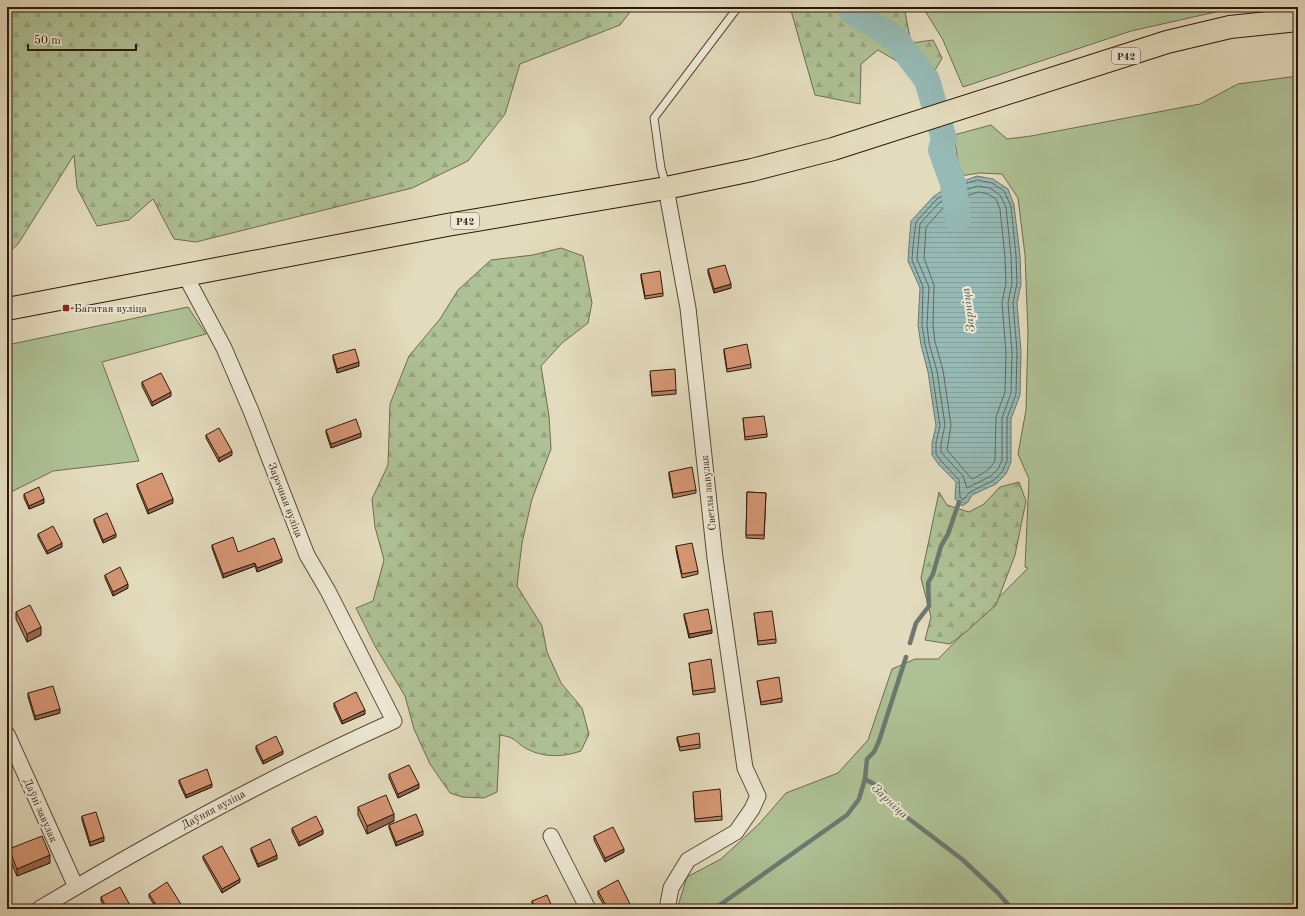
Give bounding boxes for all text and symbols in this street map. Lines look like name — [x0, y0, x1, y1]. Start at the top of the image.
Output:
scale bar — [28, 26, 136, 52]
text: 50 m — [34, 34, 61, 47]
road number: Р42 — [1112, 48, 1140, 64]
road number: Р42 — [451, 213, 479, 229]
water label: Зарніца — [959, 286, 978, 333]
marker: Багатая вуліца — [61, 303, 71, 313]
place label: Багатая вуліца — [74, 304, 148, 315]
street label: Светлы завулак — [700, 454, 719, 531]
street label: Зарэчная вуліца — [265, 462, 304, 540]
street label: Даўні завулак — [21, 777, 59, 845]
water label: Зарніца — [869, 781, 911, 822]
street label: Даўняя вуліца — [180, 789, 248, 832]

